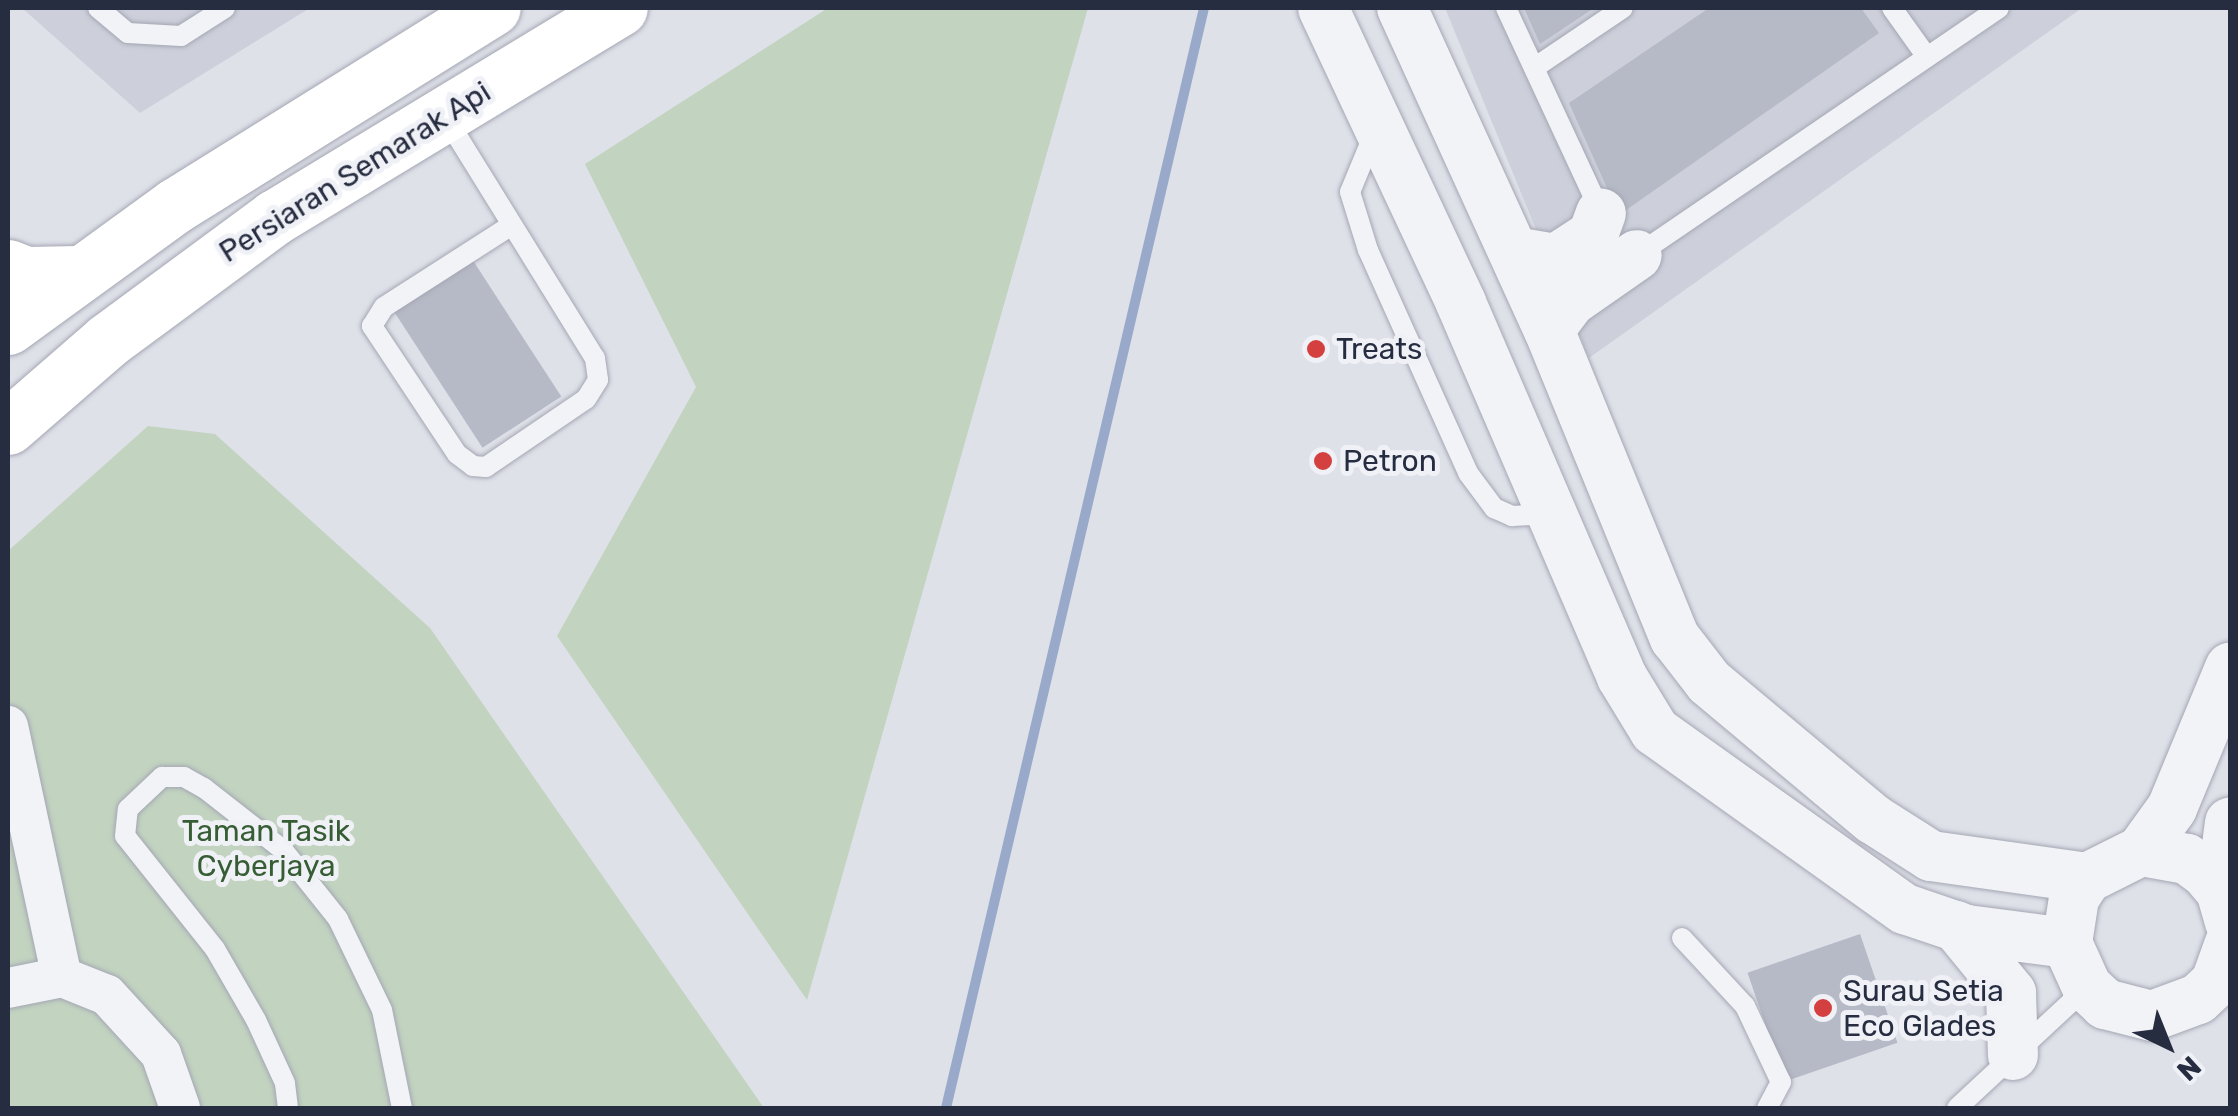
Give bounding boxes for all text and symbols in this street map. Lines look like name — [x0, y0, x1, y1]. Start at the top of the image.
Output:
street label: Persiaran Semarak Api — [212, 74, 498, 270]
place label: Treats — [1336, 331, 1422, 367]
marker: Treats — [1305, 338, 1327, 360]
place label: Petron — [1343, 443, 1437, 479]
marker: Petron — [1312, 450, 1334, 472]
park label: Taman Tasik Cyberjaya — [181, 813, 351, 884]
place label: Surau Setia Eco Glades — [1843, 973, 2004, 1044]
north arrow — [2118, 996, 2218, 1096]
marker: Surau Setia Eco Glades — [1812, 997, 1834, 1019]
text: N — [2170, 1049, 2207, 1087]

